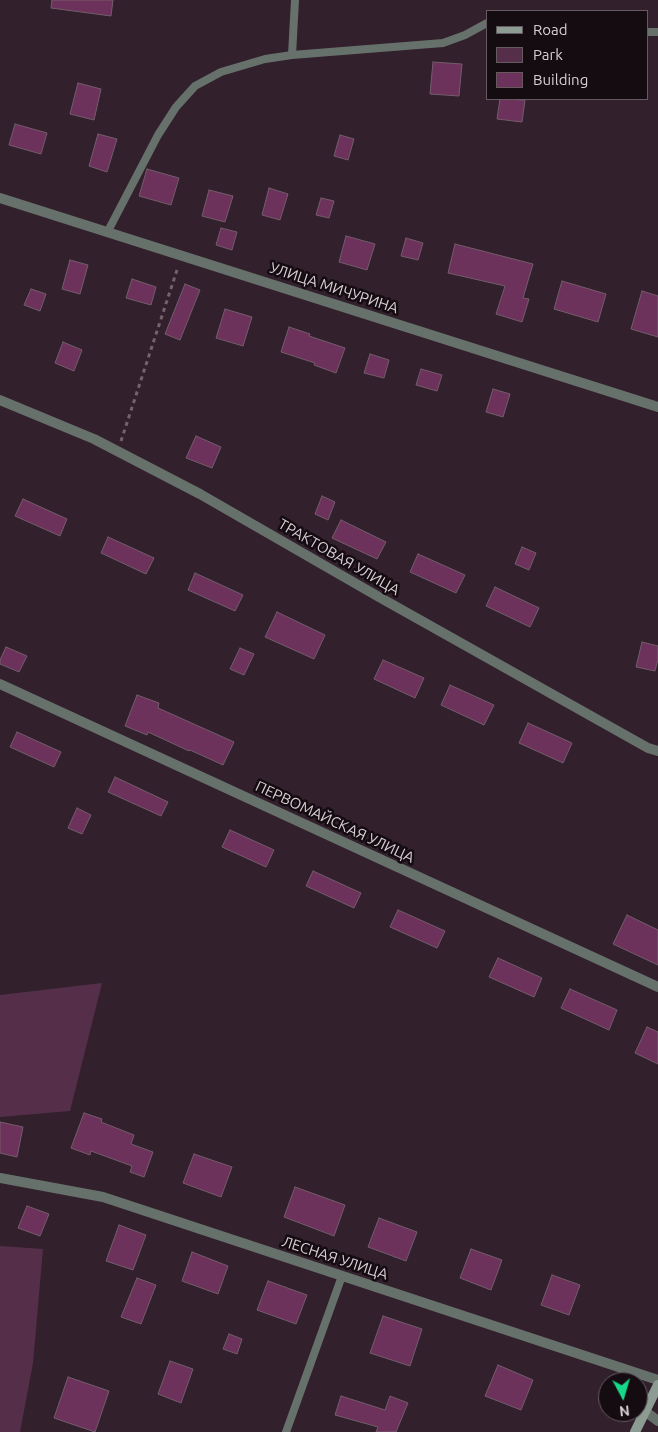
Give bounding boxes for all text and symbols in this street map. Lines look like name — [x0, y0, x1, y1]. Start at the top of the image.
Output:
legend — [486, 10, 648, 100]
text: Road — [533, 21, 568, 38]
text: Park — [533, 46, 563, 63]
text: Building — [533, 71, 588, 88]
street label: УЛИЦА МИЧУРИНА — [267, 259, 401, 317]
street label: ТРАКТОВАЯ УЛИЦА — [275, 515, 403, 599]
street label: ПЕРВОМАЙСКАЯ УЛИЦА — [253, 777, 417, 867]
street label: ЛЕСНАЯ УЛИЦА — [280, 1232, 390, 1284]
north arrow — [598, 1372, 648, 1422]
text: N — [618, 1402, 631, 1419]

